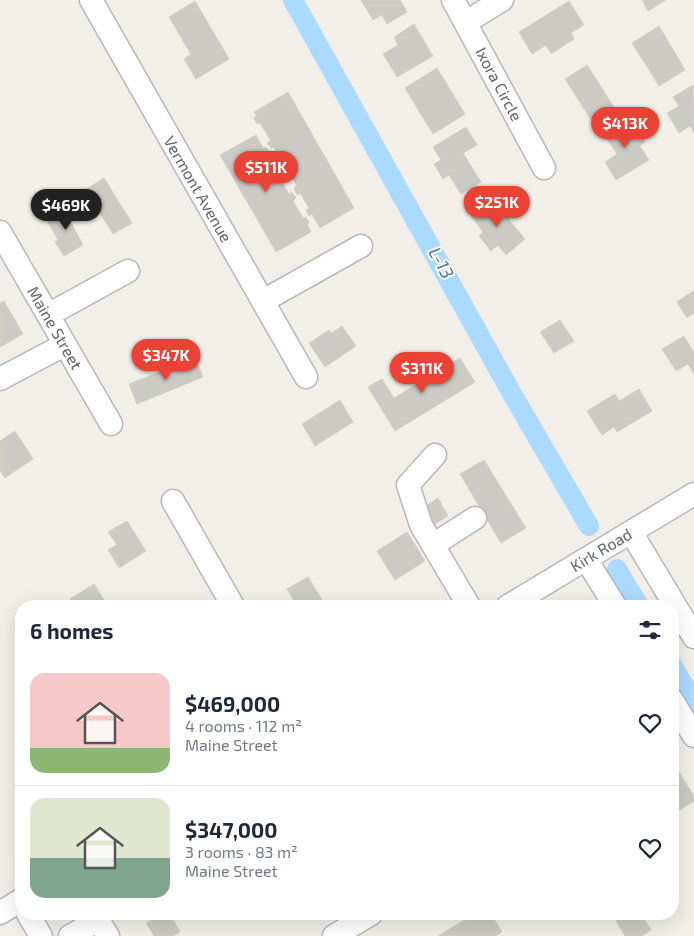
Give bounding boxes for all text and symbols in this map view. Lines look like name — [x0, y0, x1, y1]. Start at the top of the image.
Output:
street label: Ixora Circle — [472, 44, 527, 124]
pin: $413K — [590, 106, 660, 149]
text: $413K — [602, 113, 648, 132]
street label: Vermont Avenue — [160, 132, 237, 245]
pin: $511K — [231, 150, 301, 193]
text: $511K — [245, 157, 287, 176]
pin: $251K — [462, 186, 532, 228]
pin: $469K — [31, 188, 101, 231]
text: $251K — [475, 192, 519, 211]
text: $469K — [42, 195, 90, 214]
water label: L-13 — [424, 243, 459, 282]
street label: Maine Street — [24, 283, 87, 373]
pin: $347K — [131, 338, 201, 381]
text: $347K — [142, 345, 190, 364]
pin: $311K — [387, 352, 457, 394]
text: $311K — [401, 358, 443, 377]
street label: Kirk Road — [567, 524, 635, 575]
icon: filters — [636, 616, 664, 644]
text: 6 homes — [30, 618, 113, 643]
text: $469,000 — [185, 691, 280, 716]
icon: home — [70, 693, 130, 753]
icon: heart — [636, 709, 664, 737]
text: 4 rooms · 112 m² — [185, 716, 302, 735]
text: Maine Street — [185, 735, 278, 754]
text: $347,000 — [185, 817, 278, 842]
icon: home — [70, 818, 130, 878]
icon: heart — [636, 834, 664, 862]
text: 3 rooms · 83 m² — [185, 842, 298, 861]
text: Maine Street — [185, 861, 278, 880]

